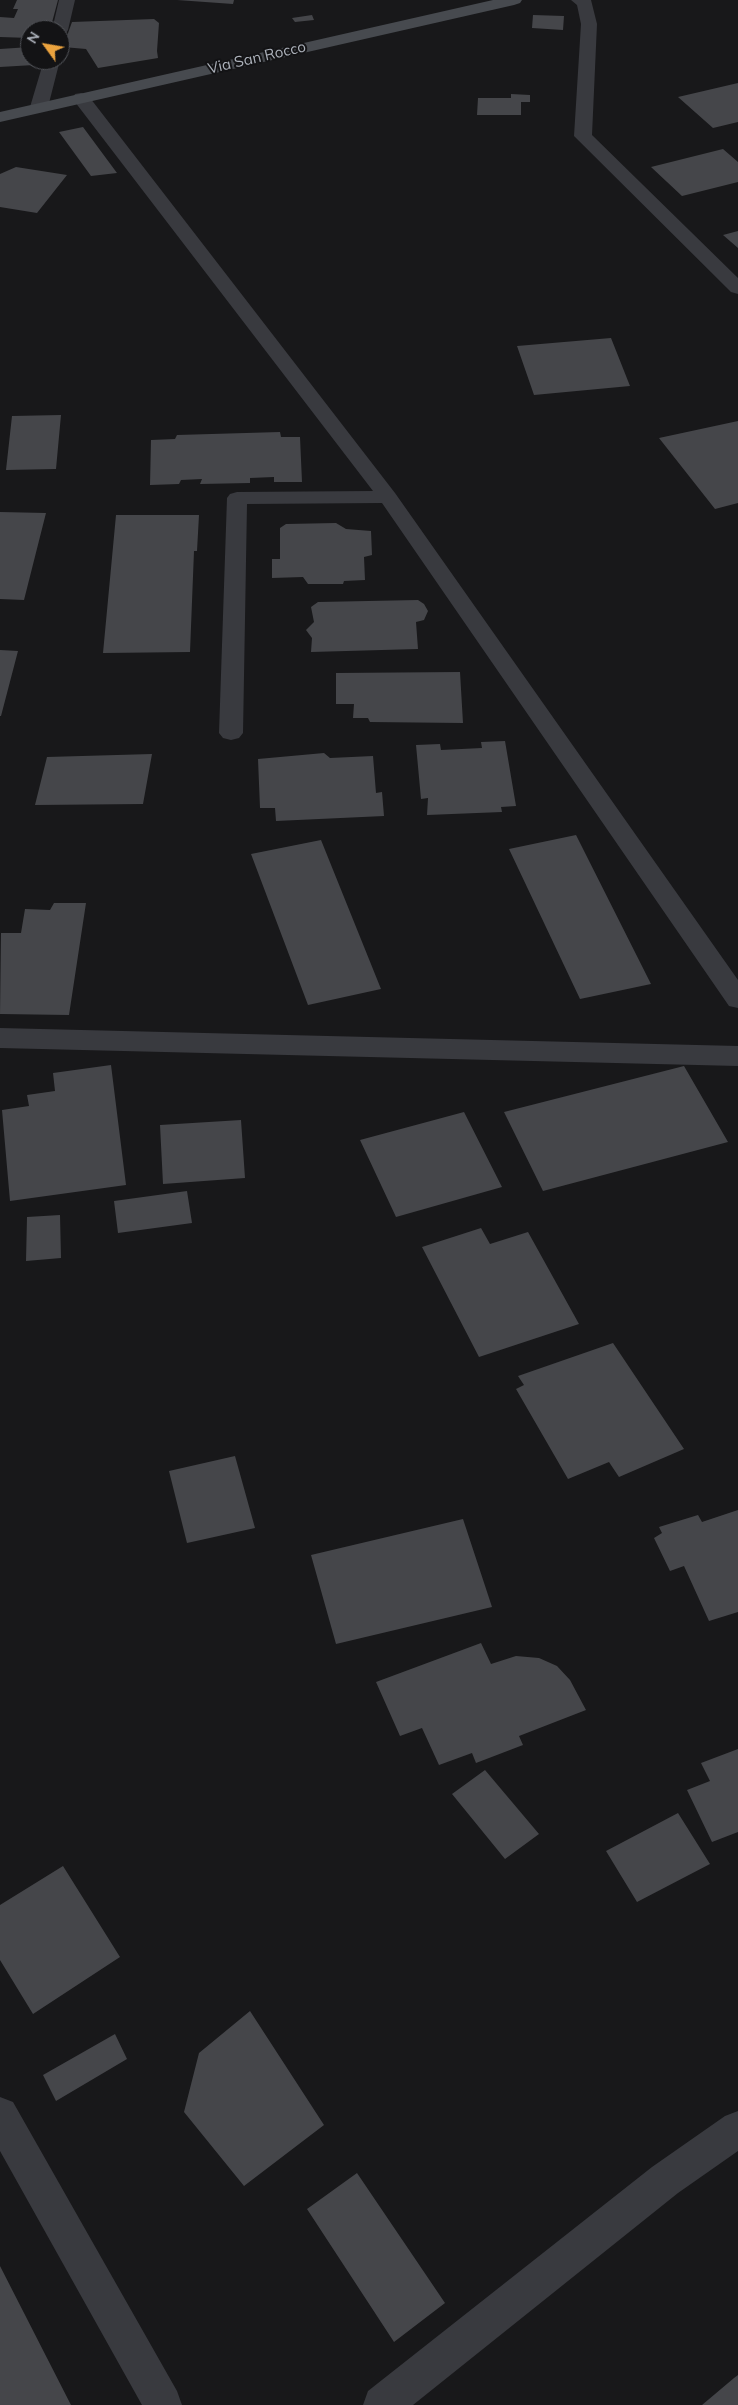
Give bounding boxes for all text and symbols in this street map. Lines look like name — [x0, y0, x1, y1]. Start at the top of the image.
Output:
north arrow — [20, 20, 70, 70]
text: N — [23, 28, 44, 47]
street label: Via San Rocco — [206, 38, 308, 78]

